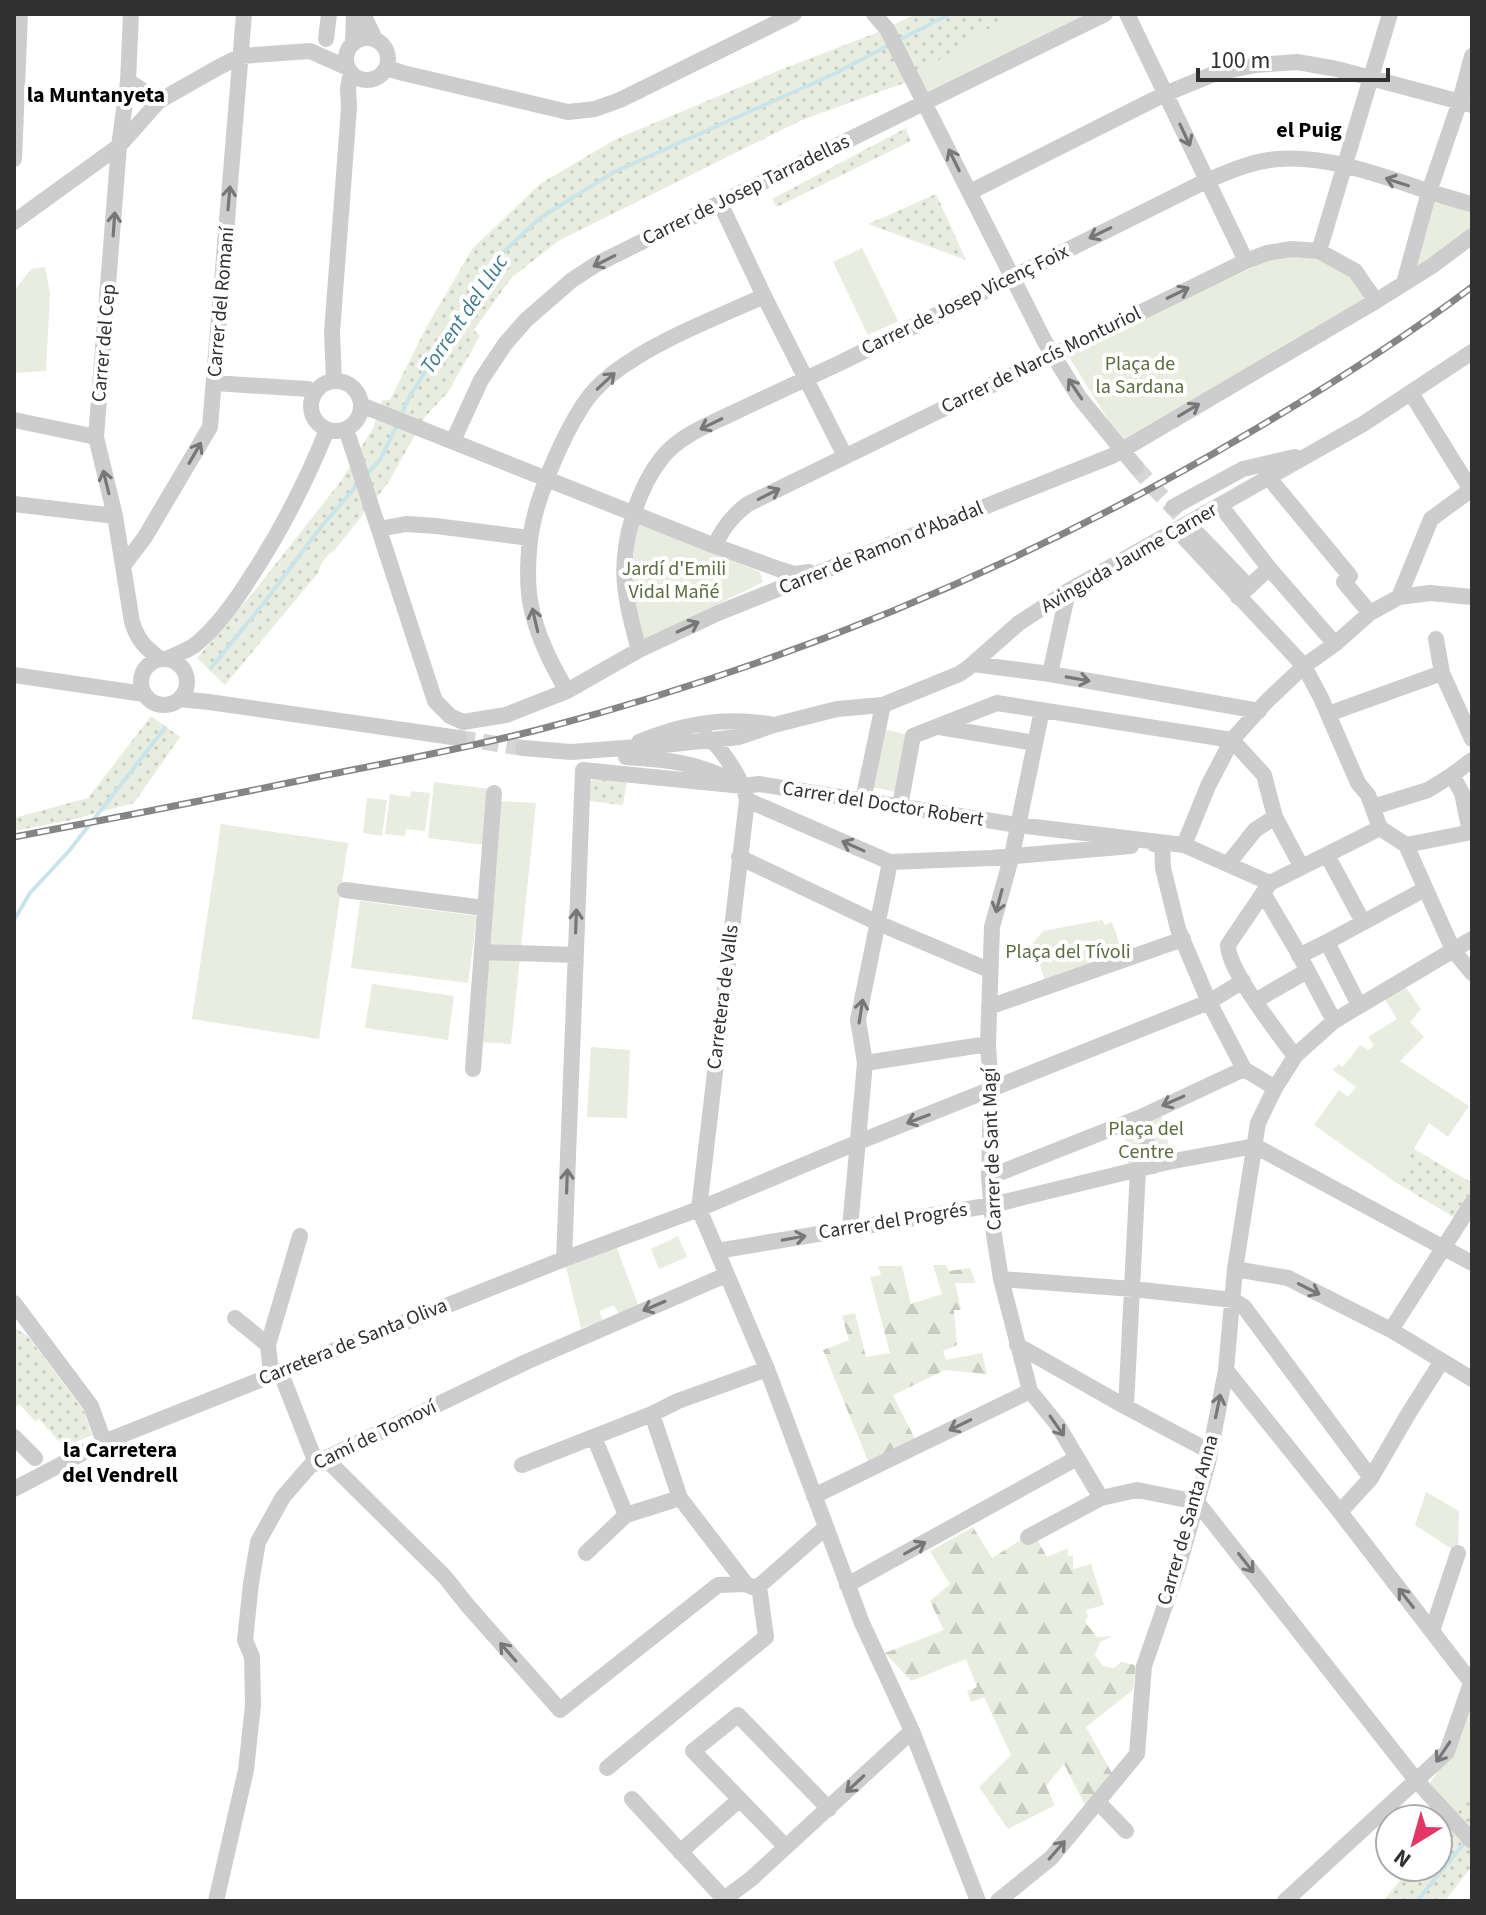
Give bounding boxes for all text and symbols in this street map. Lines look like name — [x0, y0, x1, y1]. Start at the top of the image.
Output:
scale bar — [1198, 32, 1388, 82]
text: 100 m — [1210, 43, 1270, 78]
district label: la Muntanyeta — [27, 79, 165, 111]
district label: el Puig — [1276, 114, 1342, 146]
one-way arrow — [1178, 123, 1193, 147]
street label: Carrer de Josep Tarradellas — [638, 128, 854, 252]
one-way arrow — [945, 148, 961, 172]
one-way arrow — [1385, 173, 1410, 188]
one-way arrow — [222, 185, 237, 212]
one-way arrow — [107, 211, 122, 238]
street label: Carrer del Romaní — [200, 225, 242, 378]
one-way arrow — [1089, 226, 1113, 241]
street label: Carrer de Josep Vicenç Foix — [857, 238, 1073, 362]
water label: Torrent del Lluc — [412, 247, 516, 380]
one-way arrow — [592, 254, 616, 270]
street label: Carrer del Cep — [85, 283, 123, 403]
one-way arrow — [1166, 285, 1190, 300]
street label: Carrer de Narcís Monturiol — [936, 299, 1146, 421]
park label: Plaça de la Sardana — [1096, 350, 1184, 401]
one-way arrow — [596, 371, 616, 390]
one-way arrow — [1067, 379, 1083, 401]
one-way arrow — [1177, 402, 1200, 418]
one-way arrow — [699, 417, 723, 432]
one-way arrow — [187, 442, 203, 465]
one-way arrow — [98, 470, 113, 496]
one-way arrow — [757, 486, 781, 501]
street label: Carrer de Ramon d'Abadal — [775, 494, 987, 602]
street label: Avinguda Jaume Carner — [1036, 496, 1222, 620]
park label: Jardí d'Emili Vidal Mañé — [622, 555, 726, 606]
one-way arrow — [526, 608, 541, 634]
one-way arrow — [675, 619, 699, 634]
one-way arrow — [1064, 672, 1090, 687]
street label: Carrer del Doctor Robert — [780, 774, 986, 834]
one-way arrow — [842, 838, 866, 853]
one-way arrow — [991, 887, 1006, 913]
one-way arrow — [569, 908, 584, 935]
street label: Carretera de Valls — [700, 923, 746, 1071]
park label: Plaça del Tívoli — [1005, 938, 1131, 966]
one-way arrow — [854, 998, 869, 1024]
street label: Carrer de Sant Magí — [975, 1066, 1009, 1231]
one-way arrow — [1161, 1095, 1185, 1110]
one-way arrow — [906, 1113, 931, 1127]
park label: Plaça del Centre — [1108, 1115, 1184, 1166]
one-way arrow — [559, 1168, 574, 1195]
street label: Carrer del Progrés — [817, 1195, 969, 1247]
one-way arrow — [781, 1229, 806, 1244]
one-way arrow — [1297, 1281, 1321, 1297]
street label: Carretera de Santa Oliva — [254, 1291, 452, 1393]
one-way arrow — [643, 1300, 667, 1315]
street label: Camí de Tomoví — [309, 1393, 442, 1477]
one-way arrow — [1211, 1394, 1226, 1420]
one-way arrow — [1049, 1414, 1065, 1436]
one-way arrow — [948, 1418, 972, 1433]
street label: Carrer de Santa Anna — [1150, 1432, 1226, 1608]
district label: la Carretera del Vendrell — [62, 1434, 179, 1491]
one-way arrow — [903, 1540, 926, 1556]
one-way arrow — [1237, 1552, 1254, 1573]
one-way arrow — [1398, 1588, 1415, 1609]
one-way arrow — [500, 1642, 518, 1662]
one-way arrow — [1435, 1740, 1451, 1762]
one-way arrow — [845, 1775, 865, 1794]
north arrow — [1374, 1803, 1454, 1883]
one-way arrow — [1048, 1841, 1066, 1861]
text: N — [1387, 1841, 1418, 1875]

